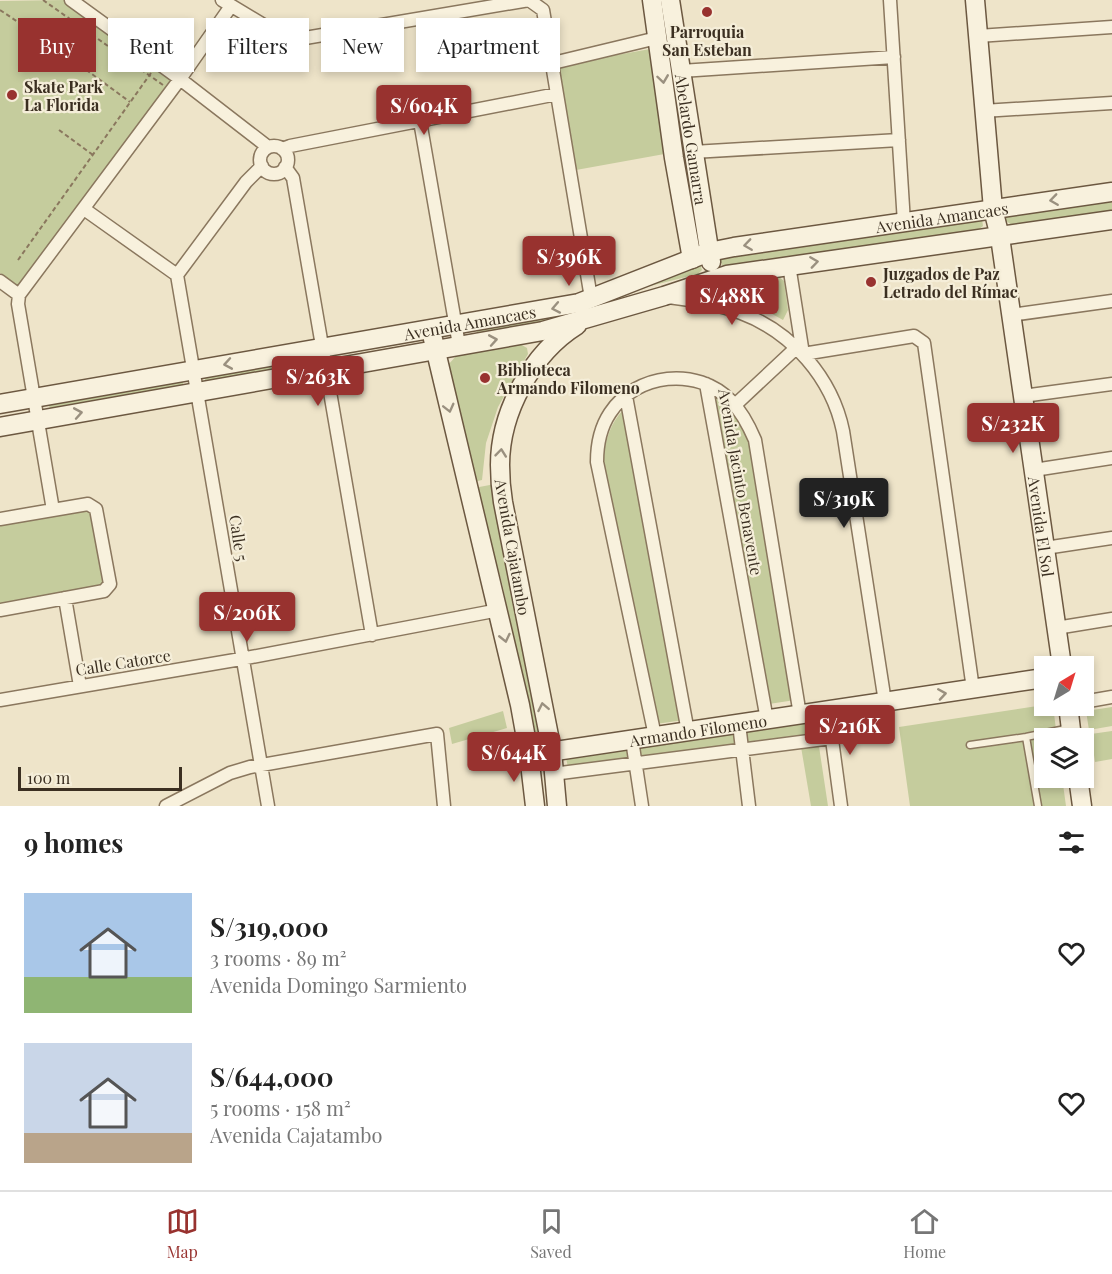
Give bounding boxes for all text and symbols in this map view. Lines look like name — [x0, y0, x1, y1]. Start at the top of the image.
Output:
marker: Parroquia San Esteban — [700, 5, 714, 19]
chip: Buy — [18, 18, 96, 72]
chip: Rent — [108, 18, 194, 72]
chip: Filters — [206, 18, 309, 72]
chip: New — [321, 18, 404, 72]
chip: Apartment — [416, 18, 560, 72]
place label: Parroquia San Esteban — [662, 21, 752, 60]
street label: Abelardo Gamarra — [671, 71, 712, 206]
one-way arrow — [656, 74, 668, 83]
place label: Skate Park La Florida — [24, 76, 104, 115]
pin: S/604K — [375, 85, 473, 136]
marker: Skate Park La Florida — [5, 88, 19, 102]
text: S/604K — [390, 91, 458, 118]
one-way arrow — [1049, 194, 1059, 206]
street label: Avenida Amancaes — [873, 197, 1010, 237]
pin: S/396K — [520, 236, 618, 287]
one-way arrow — [743, 238, 752, 250]
text: S/396K — [537, 242, 601, 269]
one-way arrow — [809, 256, 819, 268]
place label: Juzgados de Paz Letrado del Rímac — [882, 263, 1018, 302]
pin: S/488K — [683, 275, 781, 326]
marker: Juzgados de Paz Letrado del Rímac — [864, 275, 878, 289]
text: S/488K — [700, 281, 764, 308]
street label: Avenida Amancaes — [401, 300, 537, 344]
one-way arrow — [551, 301, 561, 314]
one-way arrow — [488, 334, 498, 346]
pin: S/263K — [269, 356, 367, 407]
one-way arrow — [224, 358, 233, 370]
place label: Biblioteca Armando Filomeno — [496, 359, 640, 398]
text: S/263K — [286, 362, 350, 389]
marker: Biblioteca Armando Filomeno — [478, 371, 492, 385]
street label: Avenida Jacinto Benavente — [714, 386, 768, 577]
one-way arrow — [442, 403, 455, 413]
pin: S/232K — [964, 403, 1062, 454]
one-way arrow — [73, 407, 83, 420]
text: S/232K — [981, 409, 1045, 436]
one-way arrow — [494, 448, 507, 457]
street label: Avenida El Sol — [1024, 474, 1060, 578]
street label: Avenida Cajatambo — [491, 476, 535, 617]
pin: S/319K — [795, 478, 893, 529]
text: S/319K — [813, 484, 875, 511]
street label: Calle 5 — [225, 513, 253, 563]
pin: S/206K — [198, 592, 296, 643]
text: S/206K — [213, 598, 281, 625]
one-way arrow — [498, 633, 511, 643]
street label: Calle Catorce — [74, 644, 172, 680]
north arrow — [1034, 656, 1094, 716]
map controls — [1034, 656, 1094, 788]
one-way arrow — [937, 688, 946, 700]
one-way arrow — [537, 702, 550, 712]
pin: S/216K — [801, 705, 899, 756]
street label: Armando Filomeno — [627, 709, 768, 751]
text: S/216K — [819, 711, 881, 738]
button: layers — [1034, 728, 1094, 788]
pin: S/644K — [465, 732, 563, 783]
text: S/644K — [481, 738, 547, 765]
scale bar — [18, 764, 182, 792]
text: 100 m — [27, 767, 70, 788]
text: 9 homes — [24, 825, 123, 860]
icon: filters — [1055, 826, 1088, 859]
text: S/319,000 — [210, 909, 329, 944]
icon: home — [72, 917, 144, 989]
icon: heart — [1055, 937, 1088, 970]
text: 3 rooms · 89 m² — [210, 944, 346, 971]
text: Avenida Domingo Sarmiento — [210, 971, 467, 998]
text: S/644,000 — [210, 1059, 334, 1094]
icon: home — [72, 1067, 144, 1139]
icon: heart — [1055, 1087, 1088, 1120]
text: 5 rooms · 158 m² — [210, 1094, 351, 1121]
text: Avenida Cajatambo — [210, 1121, 382, 1148]
tab: Map — [166, 1205, 199, 1262]
tab: Saved — [530, 1205, 572, 1262]
tab: Home — [903, 1205, 946, 1262]

